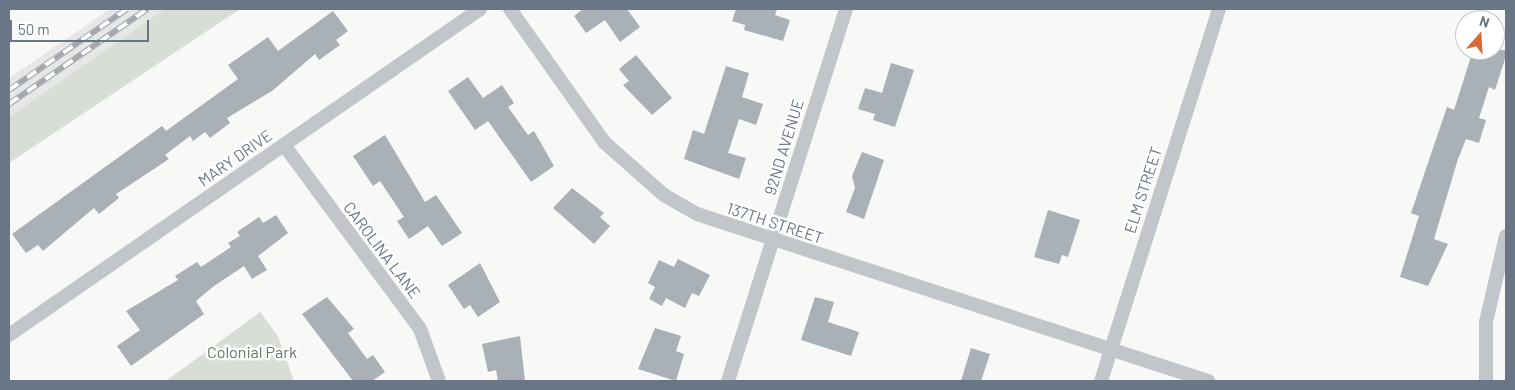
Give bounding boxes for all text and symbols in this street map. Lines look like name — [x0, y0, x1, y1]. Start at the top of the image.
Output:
scale bar — [12, 10, 151, 42]
north arrow — [1455, 10, 1505, 60]
text: N — [1478, 12, 1492, 31]
text: 50 m — [18, 20, 50, 38]
street label: 92ND AVENUE — [760, 97, 808, 197]
street label: MARY DRIVE — [194, 126, 276, 190]
street label: ELM STREET — [1120, 144, 1166, 236]
street label: CAROLINA LANE — [339, 198, 425, 302]
street label: 137TH STREET — [724, 198, 826, 248]
park label: Colonial Park — [207, 342, 297, 362]

